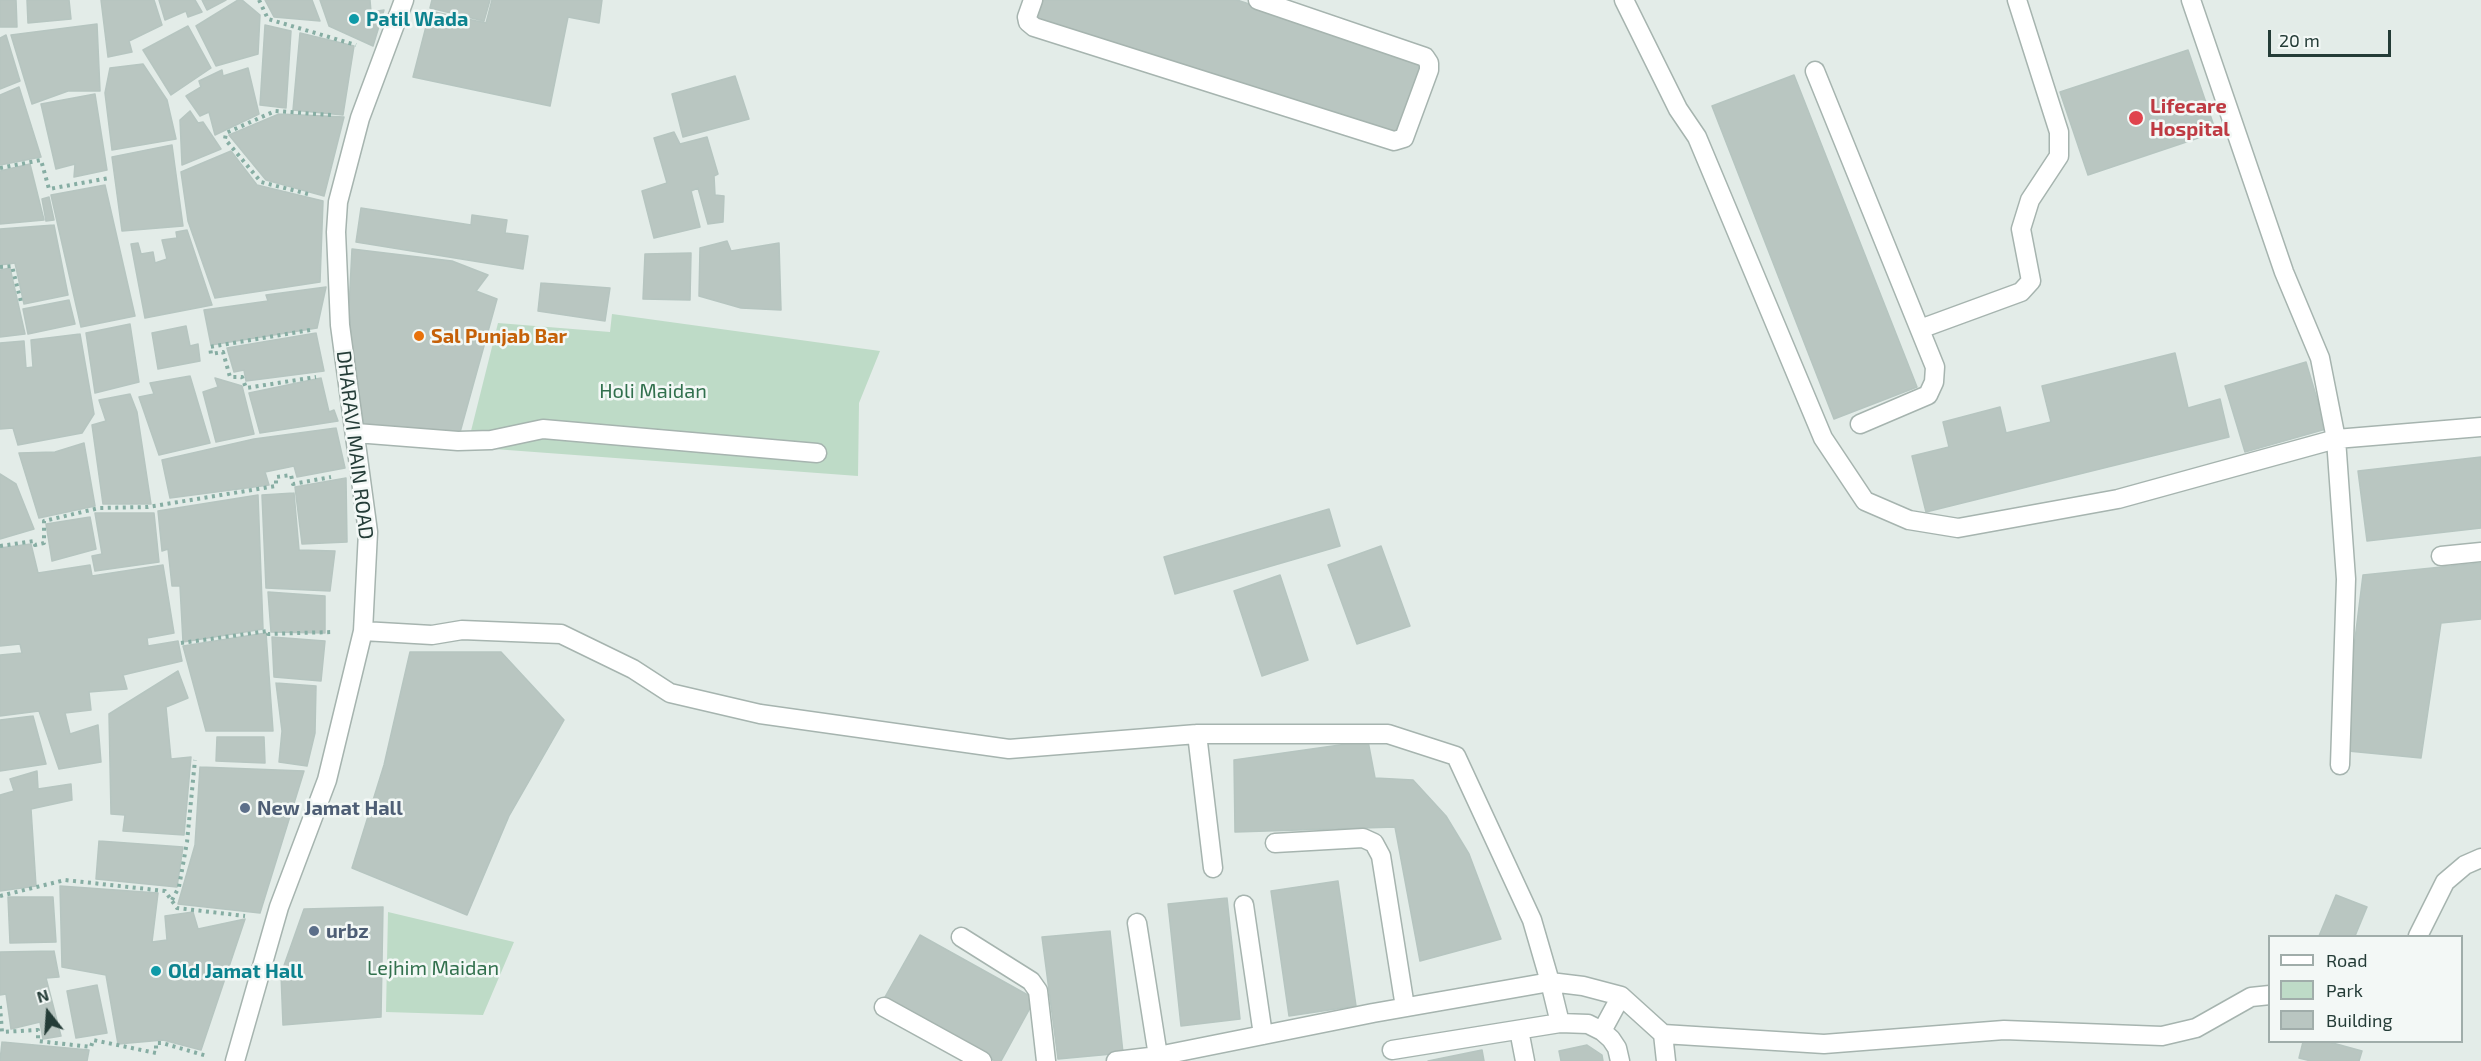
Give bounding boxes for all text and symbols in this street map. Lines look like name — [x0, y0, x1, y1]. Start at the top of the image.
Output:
place label: Patil Wada — [366, 7, 468, 31]
marker: Patil Wada — [347, 12, 361, 26]
scale bar — [2271, 18, 2394, 56]
text: 20 m — [2279, 29, 2320, 51]
place label: Lifecare Hospital — [2150, 94, 2230, 141]
marker: Lifecare Hospital — [2127, 109, 2145, 127]
place label: Sal Punjab Bar — [431, 324, 567, 348]
marker: Sal Punjab Bar — [412, 329, 426, 343]
street label: DHARAVI MAIN ROAD — [331, 349, 379, 541]
park label: Holi Maidan — [599, 379, 707, 403]
place label: New Jamat Hall — [257, 796, 403, 820]
marker: New Jamat Hall — [238, 801, 252, 815]
place label: urbz — [326, 919, 369, 943]
marker: urbz — [307, 924, 321, 938]
legend — [2268, 935, 2463, 1043]
text: Road — [2326, 949, 2367, 971]
park label: Lejhim Maidan — [367, 956, 499, 980]
place label: Old Jamat Hall — [168, 959, 303, 983]
marker: Old Jamat Hall — [149, 964, 163, 978]
text: Park — [2326, 979, 2363, 1001]
north arrow — [18, 983, 78, 1043]
text: N — [34, 985, 51, 1006]
text: Building — [2326, 1009, 2393, 1031]

